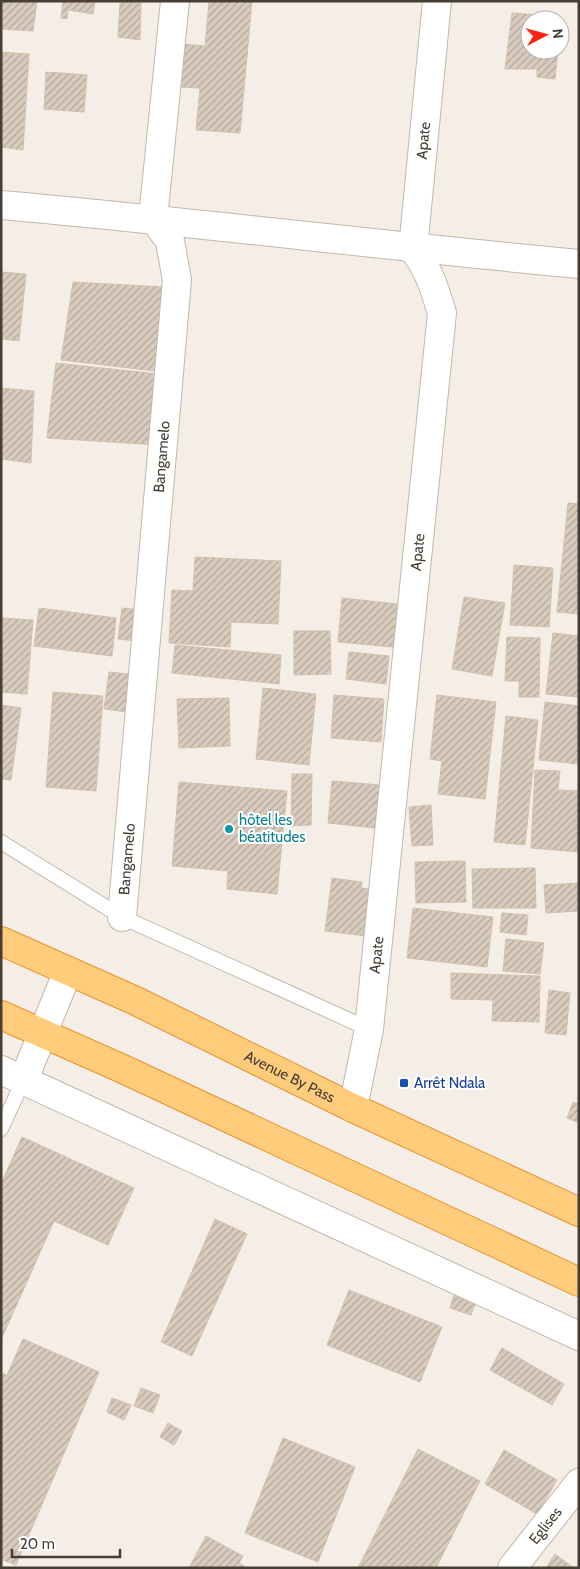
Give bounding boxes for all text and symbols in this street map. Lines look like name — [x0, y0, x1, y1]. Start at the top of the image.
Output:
north arrow — [520, 10, 570, 60]
text: N — [548, 28, 567, 40]
street label: Apate — [413, 121, 434, 160]
street label: Bangamelo — [150, 420, 174, 493]
street label: Apate — [407, 532, 429, 572]
place label: hôtel les béatitudes — [239, 811, 305, 846]
street label: Bangamelo — [115, 823, 139, 896]
marker: hôtel les béatitudes — [223, 823, 235, 835]
street label: Apate — [366, 935, 387, 974]
street label: Avenue By Pass — [241, 1047, 338, 1107]
place label: Arrêt Ndala — [414, 1074, 486, 1092]
marker: Arrêt Ndala — [398, 1077, 410, 1089]
street label: Eglises — [525, 1503, 566, 1548]
scale bar — [12, 1526, 120, 1558]
text: 20 m — [20, 1535, 55, 1553]

